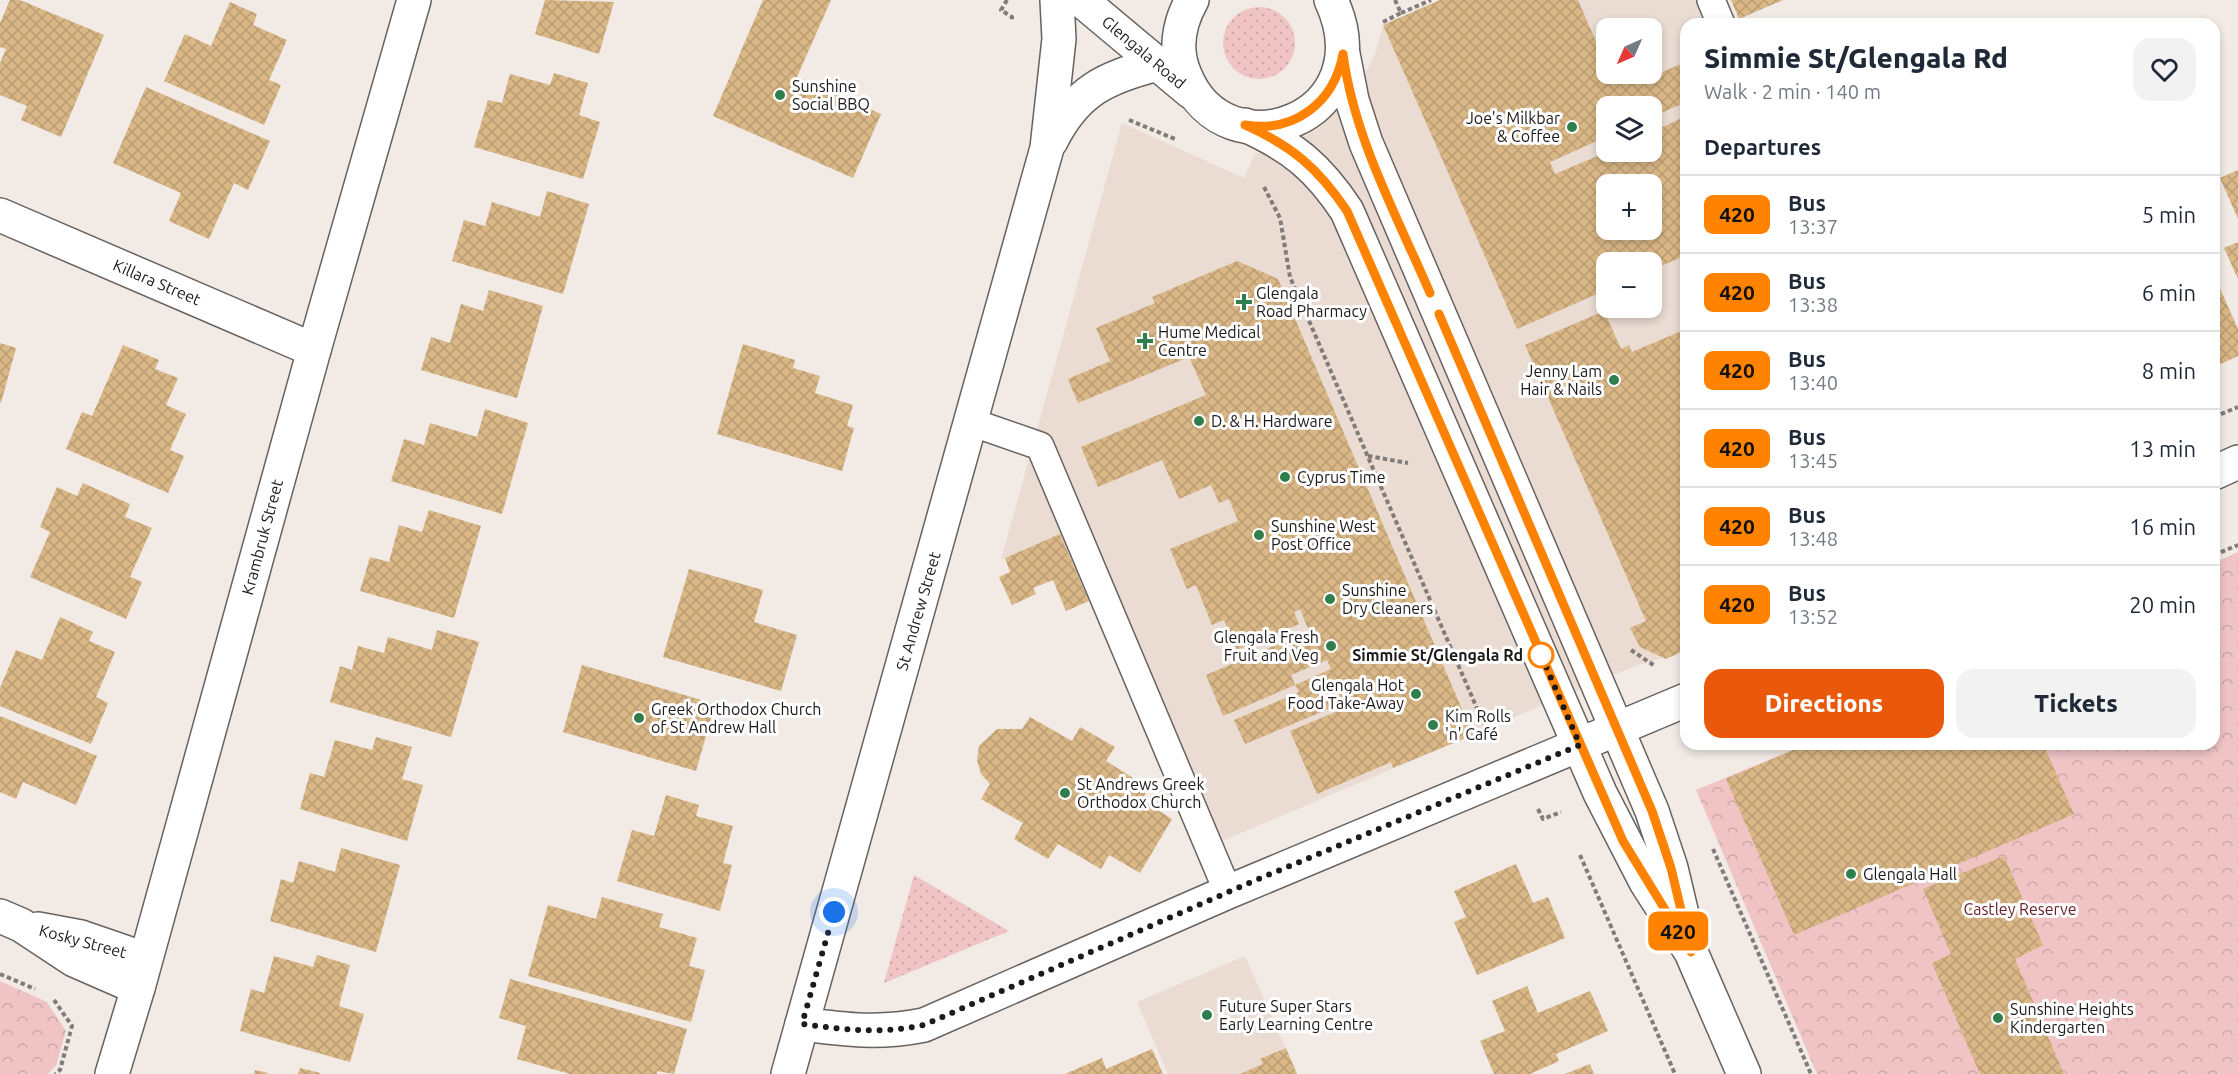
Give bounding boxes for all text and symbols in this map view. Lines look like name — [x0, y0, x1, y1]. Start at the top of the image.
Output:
street label: Glengala Road — [1099, 12, 1189, 92]
north arrow — [1596, 18, 1662, 84]
map controls — [1596, 18, 1662, 318]
button: heart — [2133, 38, 2196, 101]
text: Simmie St/Glengala Rd — [1704, 42, 2008, 73]
place label: Sunshine Social BBQ — [792, 77, 870, 113]
text: Walk · 2 min · 140 m — [1704, 80, 1881, 103]
marker: Sunshine Social BBQ — [773, 88, 787, 102]
button: layers — [1596, 96, 1662, 162]
place label: Joe's Milkbar & Coffee — [1466, 109, 1560, 145]
marker: Joe's Milkbar & Coffee — [1565, 120, 1579, 134]
text: Departures — [1704, 134, 1821, 159]
button: + — [1596, 174, 1662, 240]
text: Bus — [1788, 190, 1826, 215]
text: 420 — [1719, 202, 1755, 226]
text: 5 min — [2142, 202, 2196, 227]
text: 13:37 — [1788, 215, 1838, 238]
button: − — [1596, 252, 1662, 318]
street label: Killara Street — [111, 256, 204, 309]
text: Bus — [1788, 268, 1826, 293]
text: 420 — [1719, 280, 1755, 304]
text: 6 min — [2142, 280, 2196, 305]
place label: Glengala Road Pharmacy — [1256, 284, 1367, 320]
text: 13:38 — [1788, 293, 1838, 316]
marker: Glengala Road Pharmacy — [1237, 295, 1251, 309]
place label: Hume Medical Centre — [1158, 323, 1260, 359]
marker: Hume Medical Centre — [1136, 332, 1154, 350]
text: Bus — [1788, 346, 1826, 371]
text: 420 — [1719, 358, 1755, 382]
text: 8 min — [2142, 358, 2196, 383]
place label: Jenny Lam Hair & Nails — [1520, 362, 1602, 398]
text: 13:40 — [1788, 371, 1838, 394]
marker: Jenny Lam Hair & Nails — [1607, 373, 1621, 387]
place label: D. & H. Hardware — [1211, 412, 1333, 430]
marker: D. & H. Hardware — [1192, 414, 1206, 428]
text: Bus — [1788, 424, 1826, 449]
text: 420 — [1719, 436, 1755, 460]
text: 13 min — [2129, 436, 2196, 461]
text: 13:45 — [1788, 449, 1838, 472]
place label: Cyprus Time — [1297, 468, 1385, 486]
marker: Cyprus Time — [1278, 470, 1292, 484]
street label: Krambruk Street — [238, 477, 286, 597]
text: Bus — [1788, 502, 1826, 527]
text: 420 — [1719, 514, 1755, 538]
text: 16 min — [2129, 514, 2196, 539]
place label: Sunshine West Post Office — [1271, 517, 1377, 553]
text: 13:48 — [1788, 527, 1838, 550]
marker: Sunshine West Post Office — [1252, 528, 1266, 542]
street label: St Andrew Street — [892, 549, 944, 673]
text: Bus — [1788, 580, 1826, 605]
place label: Sunshine Dry Cleaners — [1342, 581, 1433, 617]
marker: Sunshine Dry Cleaners — [1323, 592, 1337, 606]
text: 420 — [1719, 592, 1755, 616]
text: 20 min — [2129, 592, 2196, 617]
text: 13:52 — [1788, 605, 1838, 628]
place label: Glengala Fresh Fruit and Veg — [1214, 628, 1319, 664]
marker: Glengala Fresh Fruit and Veg — [1324, 639, 1338, 653]
marker: Simmie St/Glengala Rd — [1528, 642, 1554, 668]
place label: Simmie St/Glengala Rd — [1352, 646, 1523, 664]
button: Directions — [1704, 669, 1944, 738]
button: Tickets — [1956, 669, 2196, 738]
place label: Glengala Hot Food Take-Away — [1288, 676, 1405, 712]
marker: Glengala Hot Food Take-Away — [1409, 687, 1423, 701]
place label: Greek Orthodox Church of St Andrew Hall — [651, 700, 821, 736]
place label: Kim Rolls 'n' Café — [1445, 707, 1511, 743]
marker: Greek Orthodox Church of St Andrew Hall — [632, 711, 646, 725]
marker: Kim Rolls 'n' Café — [1426, 718, 1440, 732]
place label: St Andrews Greek Orthodox Church — [1077, 775, 1205, 811]
marker: St Andrews Greek Orthodox Church — [1058, 786, 1072, 800]
place label: Glengala Hall — [1863, 865, 1957, 883]
marker: Glengala Hall — [1844, 867, 1858, 881]
your location — [819, 897, 849, 927]
park label: Castley Reserve — [1963, 900, 2077, 918]
line badge: 420 — [1644, 912, 1712, 950]
text: 420 — [1660, 919, 1696, 943]
street label: Kosky Street — [37, 921, 129, 962]
place label: Future Super Stars Early Learning Centre — [1219, 997, 1373, 1033]
place label: Sunshine Heights Kindergarten — [2010, 1000, 2134, 1036]
marker: Future Super Stars Early Learning Centre — [1200, 1008, 1214, 1022]
marker: Sunshine Heights Kindergarten — [1991, 1011, 2005, 1025]

